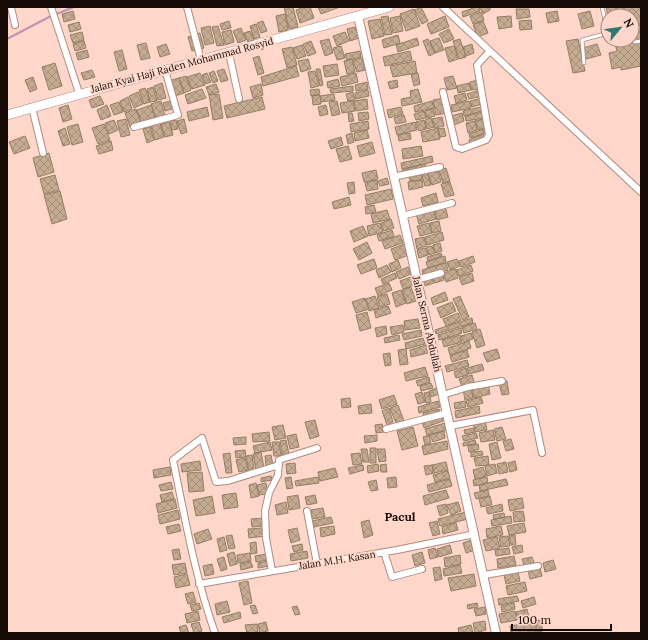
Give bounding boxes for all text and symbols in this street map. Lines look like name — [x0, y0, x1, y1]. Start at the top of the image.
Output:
north arrow — [600, 8, 640, 48]
text: N — [621, 16, 637, 31]
street label: Jalan Kyai Haji Raden Mohammad Rosyid — [88, 34, 275, 96]
street label: Jalan Serma Abdullah — [409, 274, 444, 373]
district label: Pacul — [384, 509, 416, 524]
street label: Jalan M.H. Kasan — [297, 548, 376, 573]
scale bar — [512, 606, 611, 632]
text: 100 m — [518, 612, 551, 627]

